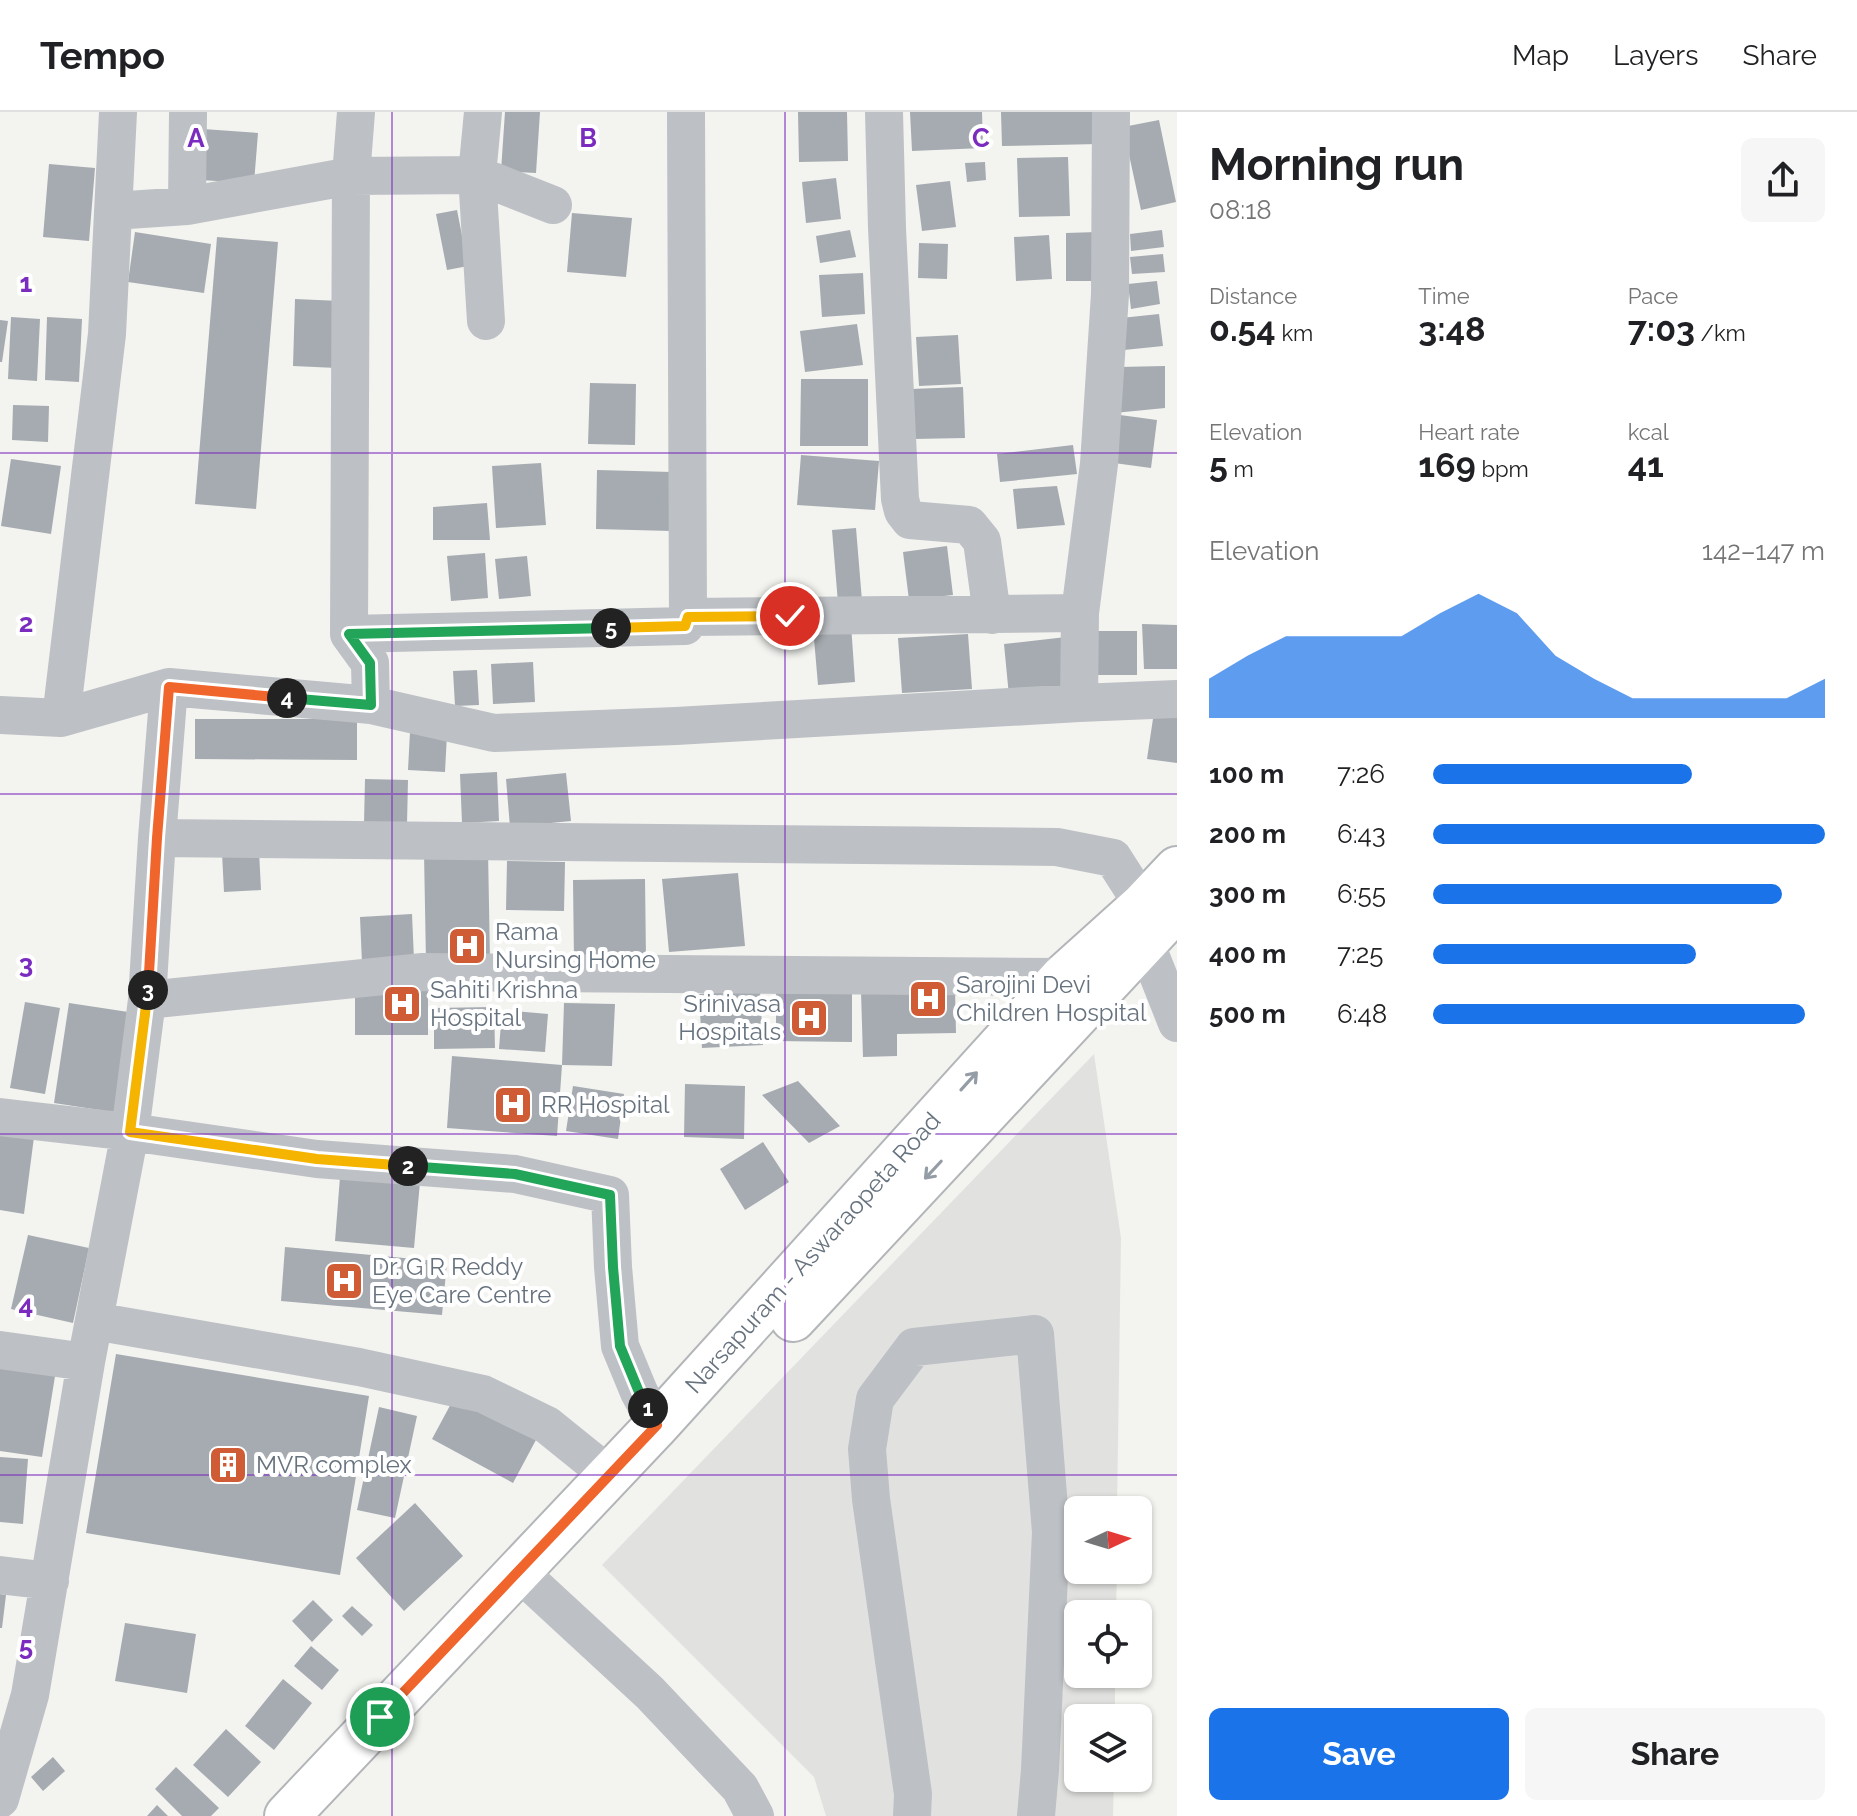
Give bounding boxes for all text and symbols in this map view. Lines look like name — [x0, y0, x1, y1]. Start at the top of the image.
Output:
text: Tempo — [40, 33, 165, 78]
text: Map — [1512, 39, 1569, 72]
text: Layers — [1613, 39, 1699, 72]
text: Share — [1743, 39, 1817, 72]
text: A — [187, 123, 205, 153]
text: B — [579, 123, 597, 153]
text: C — [972, 123, 990, 153]
button: share — [1741, 138, 1825, 222]
text: Morning run — [1209, 139, 1464, 190]
text: 08:18 — [1209, 195, 1272, 225]
text: 1 — [20, 268, 33, 298]
text: Distance — [1209, 283, 1297, 309]
text: Time — [1418, 283, 1470, 309]
text: Pace — [1628, 283, 1678, 309]
text: 0.54 — [1209, 309, 1276, 349]
text: 3:48 — [1418, 309, 1486, 349]
text: 7:03 — [1628, 309, 1695, 349]
text: km — [1276, 320, 1313, 346]
text: /km — [1695, 320, 1746, 346]
text: Elevation — [1209, 419, 1302, 445]
text: Heart rate — [1418, 419, 1520, 445]
text: kcal — [1628, 419, 1669, 445]
text: 5 — [1209, 445, 1228, 485]
text: 169 — [1418, 445, 1476, 485]
text: 41 — [1628, 445, 1664, 485]
text: m — [1228, 456, 1254, 482]
text: bpm — [1476, 456, 1529, 482]
text: Elevation — [1209, 536, 1319, 566]
text: 142–147 m — [1702, 536, 1825, 566]
pin — [756, 582, 824, 650]
icon: check — [768, 594, 812, 638]
text: 2 — [19, 608, 33, 638]
pin: 5 — [591, 608, 631, 648]
text: 5 — [605, 615, 617, 641]
pin: 4 — [267, 678, 307, 718]
text: 4 — [281, 685, 293, 711]
text: 100 m — [1209, 759, 1284, 789]
text: 7:26 — [1337, 759, 1385, 789]
text: 200 m — [1209, 819, 1286, 849]
text: 6:43 — [1337, 819, 1386, 849]
text: 300 m — [1209, 879, 1286, 909]
text: 6:55 — [1337, 879, 1386, 909]
place label: Rama Nursing Home — [495, 917, 656, 974]
hospital icon: Rama Nursing Home — [446, 925, 488, 967]
text: 400 m — [1209, 939, 1286, 969]
text: 7:25 — [1337, 939, 1384, 969]
text: 3 — [19, 949, 33, 979]
pin: 3 — [128, 970, 168, 1010]
place label: Sarojini Devi Children Hospital — [956, 970, 1147, 1027]
place label: Sahiti Krishna Hospital — [430, 975, 578, 1032]
text: 3 — [142, 977, 154, 1003]
hospital icon: Sarojini Devi Children Hospital — [907, 978, 949, 1020]
hospital icon: Sahiti Krishna Hospital — [381, 983, 423, 1025]
place label: Srinivasa Hospitals — [678, 989, 781, 1046]
hospital icon: Srinivasa Hospitals — [788, 997, 830, 1039]
text: 500 m — [1209, 999, 1286, 1029]
text: 6:48 — [1337, 999, 1387, 1029]
one-way arrow — [959, 1072, 977, 1092]
hospital icon: RR Hospital — [492, 1084, 534, 1126]
place label: RR Hospital — [541, 1090, 670, 1119]
street label: Narsapuram - Aswaraopeta Road — [679, 1106, 946, 1399]
pin: 2 — [388, 1146, 428, 1186]
text: 2 — [402, 1153, 414, 1179]
one-way arrow — [923, 1160, 942, 1180]
place label: Dr. G R Reddy Eye Care Centre — [372, 1252, 551, 1309]
hospital icon: Dr. G R Reddy Eye Care Centre — [323, 1260, 365, 1302]
text: 4 — [19, 1290, 33, 1320]
pin: 1 — [628, 1388, 668, 1428]
text: 1 — [643, 1395, 653, 1421]
building icon: MVR complex — [207, 1444, 249, 1486]
place label: MVR complex — [256, 1450, 412, 1479]
north arrow — [1064, 1496, 1152, 1584]
map controls — [1064, 1496, 1152, 1792]
button: locate — [1064, 1600, 1152, 1688]
text: 5 — [19, 1631, 33, 1661]
pin — [346, 1683, 414, 1751]
icon: arrive — [358, 1695, 402, 1739]
button: layers — [1064, 1704, 1152, 1792]
button: Save — [1209, 1708, 1509, 1800]
button: Share — [1525, 1708, 1825, 1800]

